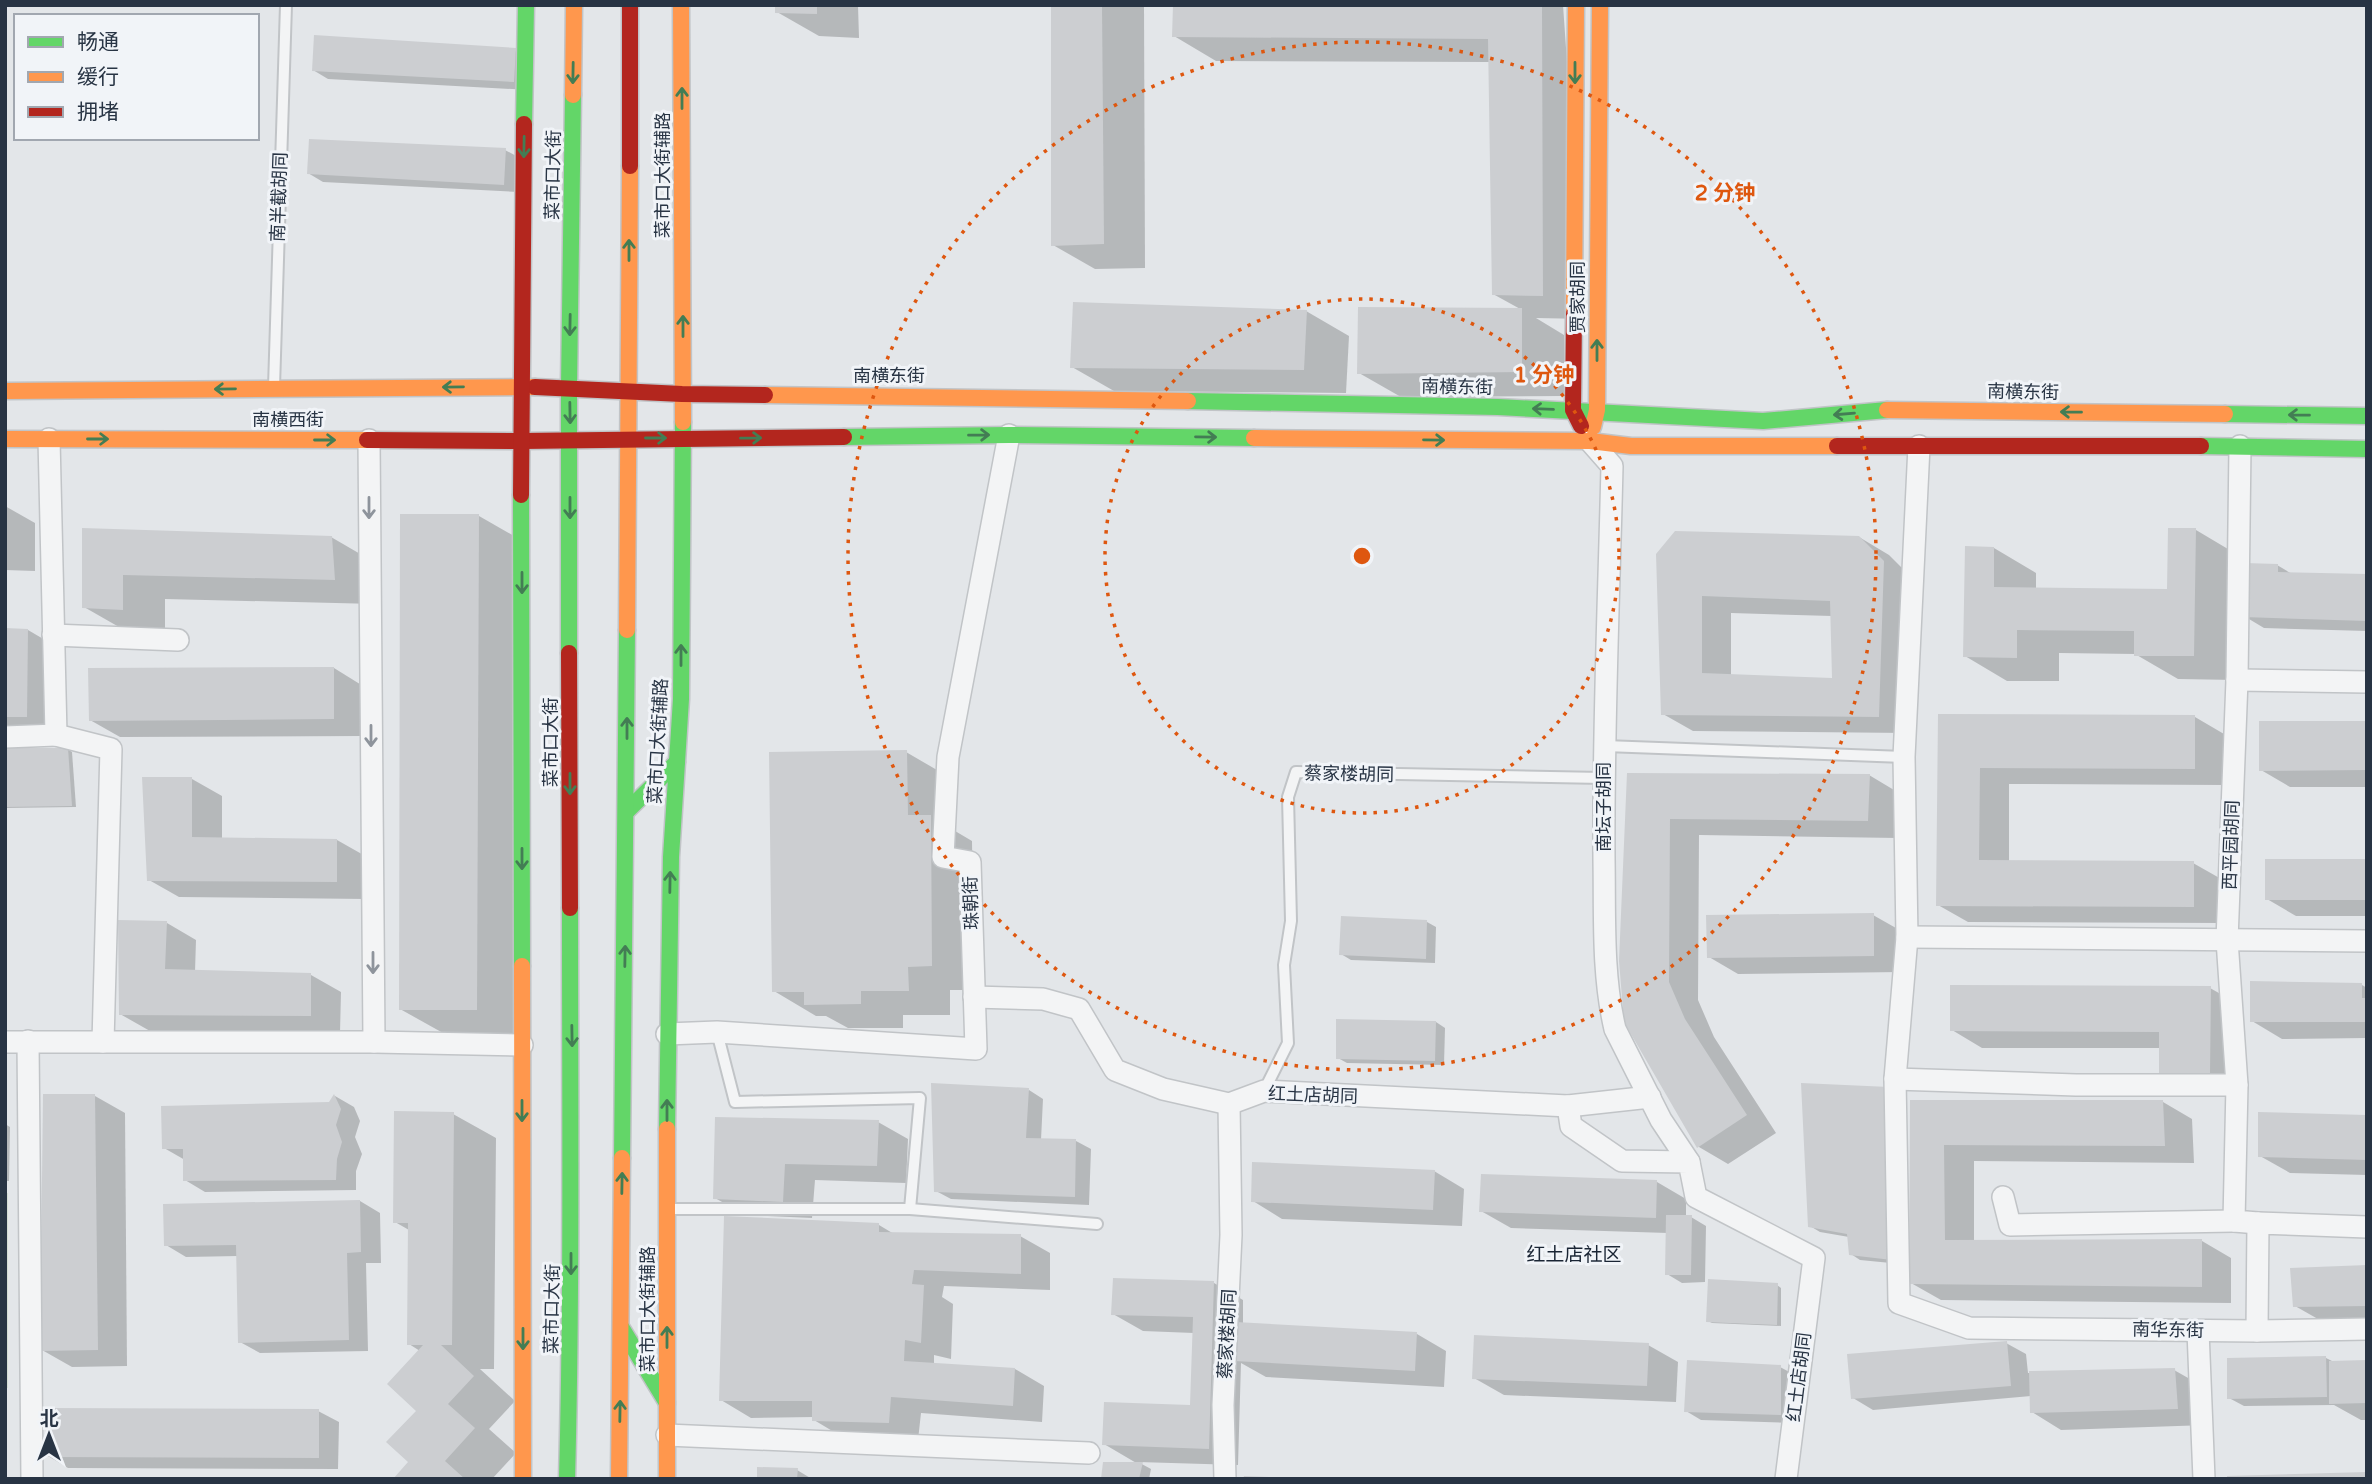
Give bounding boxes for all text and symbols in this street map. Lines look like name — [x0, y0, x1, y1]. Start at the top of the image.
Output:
legend — [14, 14, 259, 140]
text: 畅通 — [77, 30, 119, 55]
one-way arrow — [566, 62, 580, 85]
one-way arrow — [1568, 62, 1582, 85]
text: 缓行 — [77, 65, 119, 90]
one-way arrow — [675, 87, 688, 110]
text: 拥堵 — [77, 100, 119, 125]
street label: 菜市口大街辅路 — [652, 112, 674, 238]
street label: 菜市口大街 — [541, 130, 565, 220]
one-way arrow — [517, 135, 531, 158]
street label: 南半截胡同 — [266, 152, 292, 242]
text: 2 分钟 — [1695, 181, 1755, 206]
one-way arrow — [622, 239, 636, 262]
street label: 贾家胡同 — [1567, 261, 1589, 333]
one-way arrow — [563, 314, 577, 337]
one-way arrow — [676, 315, 690, 338]
one-way arrow — [1590, 338, 1604, 361]
text: 1 分钟 — [1514, 363, 1574, 388]
street label: 南横东街 — [853, 365, 925, 387]
street label: 南横东街 — [1421, 375, 1493, 399]
one-way arrow — [442, 380, 465, 393]
street label: 南横东街 — [1987, 380, 2059, 404]
one-way arrow — [214, 383, 237, 396]
one-way arrow — [563, 401, 577, 424]
one-way arrow — [1532, 402, 1555, 415]
one-way arrow — [2060, 405, 2083, 419]
one-way arrow — [1833, 408, 1856, 421]
one-way arrow — [2287, 408, 2310, 422]
street label: 南横西街 — [252, 409, 324, 431]
one-way arrow — [967, 428, 990, 442]
one-way arrow — [1195, 430, 1218, 444]
one-way arrow — [644, 431, 667, 445]
one-way arrow — [740, 431, 763, 445]
one-way arrow — [86, 432, 109, 446]
one-way arrow — [314, 433, 337, 447]
one-way arrow — [1422, 433, 1445, 446]
one-way arrow — [362, 496, 376, 519]
one-way arrow — [563, 496, 577, 519]
centre of rings — [1350, 544, 1374, 568]
one-way arrow — [515, 571, 529, 594]
one-way arrow — [675, 644, 688, 667]
street label: 菜市口大街辅路 — [644, 678, 672, 804]
street label: 菜市口大街 — [540, 697, 562, 787]
one-way arrow — [620, 717, 634, 740]
one-way arrow — [364, 724, 378, 747]
street label: 蔡家楼胡同 — [1304, 762, 1394, 786]
street label: 南坛子胡同 — [1593, 762, 1615, 852]
one-way arrow — [563, 772, 577, 795]
street label: 西平园胡同 — [2218, 800, 2244, 890]
one-way arrow — [515, 848, 529, 871]
one-way arrow — [664, 871, 677, 894]
street label: 珠朝街 — [959, 876, 983, 930]
one-way arrow — [618, 944, 631, 967]
one-way arrow — [366, 951, 380, 974]
one-way arrow — [565, 1024, 579, 1047]
street label: 红土店胡同 — [1268, 1082, 1358, 1108]
one-way arrow — [660, 1098, 674, 1121]
one-way arrow — [515, 1100, 529, 1123]
one-way arrow — [615, 1172, 629, 1195]
district label: 红土店社区 — [1526, 1244, 1622, 1266]
street label: 菜市口大街辅路 — [637, 1246, 659, 1372]
one-way arrow — [564, 1252, 578, 1275]
street label: 菜市口大街 — [540, 1264, 564, 1354]
street label: 蔡家楼胡同 — [1214, 1288, 1240, 1380]
street label: 南华东街 — [2132, 1318, 2204, 1342]
one-way arrow — [660, 1326, 674, 1349]
one-way arrow — [516, 1327, 530, 1350]
street label: 红土店胡同 — [1783, 1331, 1815, 1423]
one-way arrow — [613, 1399, 627, 1422]
north arrow — [14, 1400, 84, 1470]
text: 北 — [39, 1408, 59, 1430]

